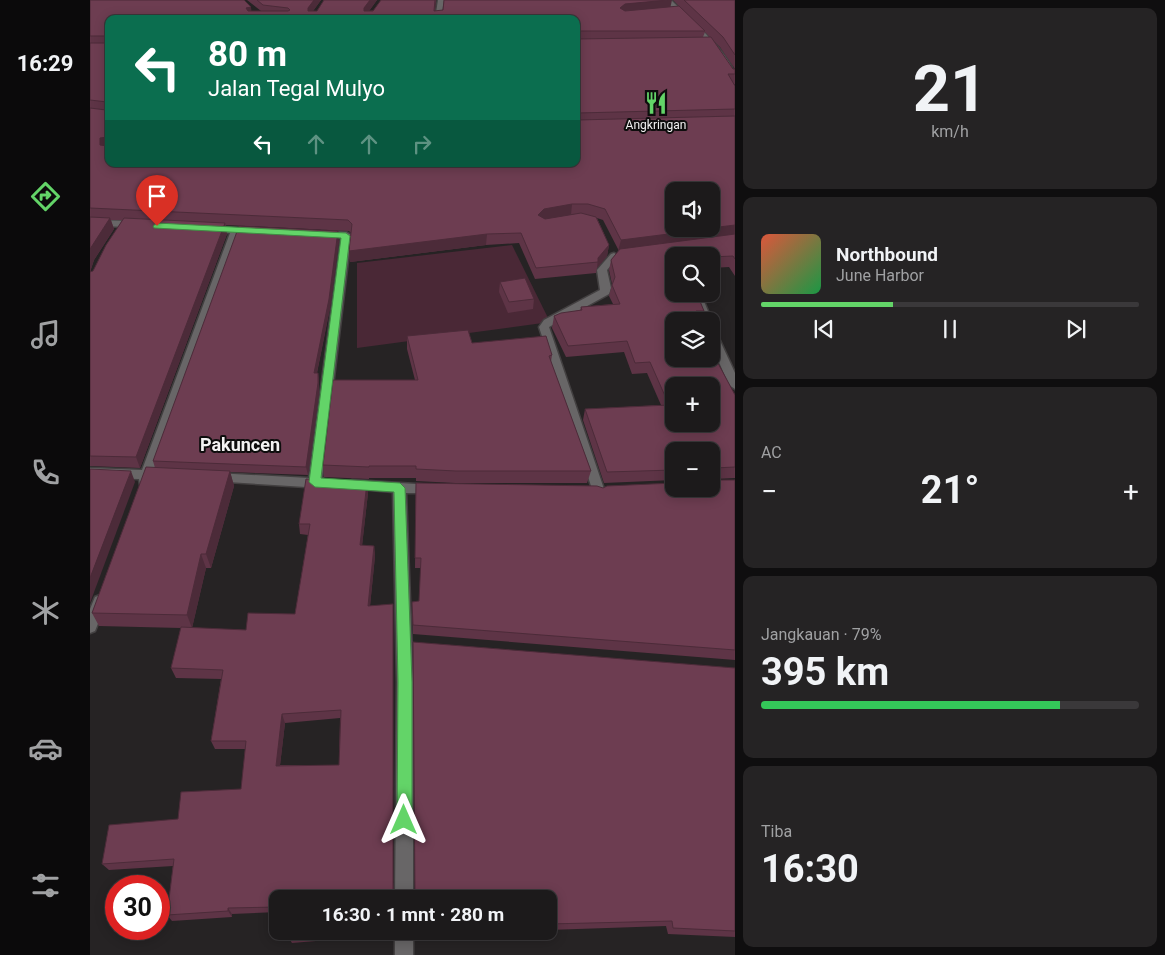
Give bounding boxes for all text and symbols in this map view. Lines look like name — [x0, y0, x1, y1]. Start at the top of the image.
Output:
text: 80 m — [208, 34, 287, 75]
icon: left — [125, 35, 190, 100]
text: 16:29 — [17, 51, 73, 76]
text: 21 — [913, 51, 987, 127]
text: Jalan Tegal Mulyo — [208, 76, 385, 101]
restaurant icon: Angkringan — [643, 90, 669, 116]
place label: Angkringan — [626, 118, 686, 132]
text: km/h — [931, 122, 969, 141]
icon: left — [249, 130, 277, 158]
icon: ahead — [302, 130, 330, 158]
icon: ahead — [355, 130, 383, 158]
icon: right — [408, 130, 436, 158]
pin — [136, 175, 178, 226]
icon: directions — [28, 179, 63, 214]
icon: arrive — [143, 182, 171, 210]
map controls — [665, 182, 720, 497]
button: sound — [665, 182, 720, 237]
text: Northbound — [836, 243, 938, 266]
button: search — [665, 247, 720, 302]
text: June Harbor — [836, 266, 924, 285]
button: layers — [665, 312, 720, 367]
icon: previous — [810, 315, 838, 343]
icon: pause — [936, 315, 964, 343]
icon: next — [1062, 315, 1090, 343]
icon: music — [28, 317, 63, 352]
button: + — [665, 377, 720, 432]
district label: Pakuncen — [200, 434, 280, 455]
button: − — [665, 442, 720, 497]
text: AC — [761, 443, 782, 462]
icon: phone — [28, 455, 63, 490]
text: 21° — [921, 468, 979, 512]
text: − — [761, 475, 777, 508]
text: + — [1123, 475, 1139, 508]
icon: climate — [28, 593, 63, 628]
text: Jangkauan · 79% — [761, 625, 881, 644]
text: 395 km — [761, 650, 889, 694]
icon: car — [28, 731, 63, 766]
position arrow — [377, 793, 429, 845]
text: Tiba — [761, 822, 792, 841]
text: 16:30 — [761, 847, 859, 891]
icon: filters — [28, 868, 63, 903]
speed limit sign: 30 — [105, 875, 170, 940]
text: 16:30 · 1 mnt · 280 m — [322, 903, 504, 926]

